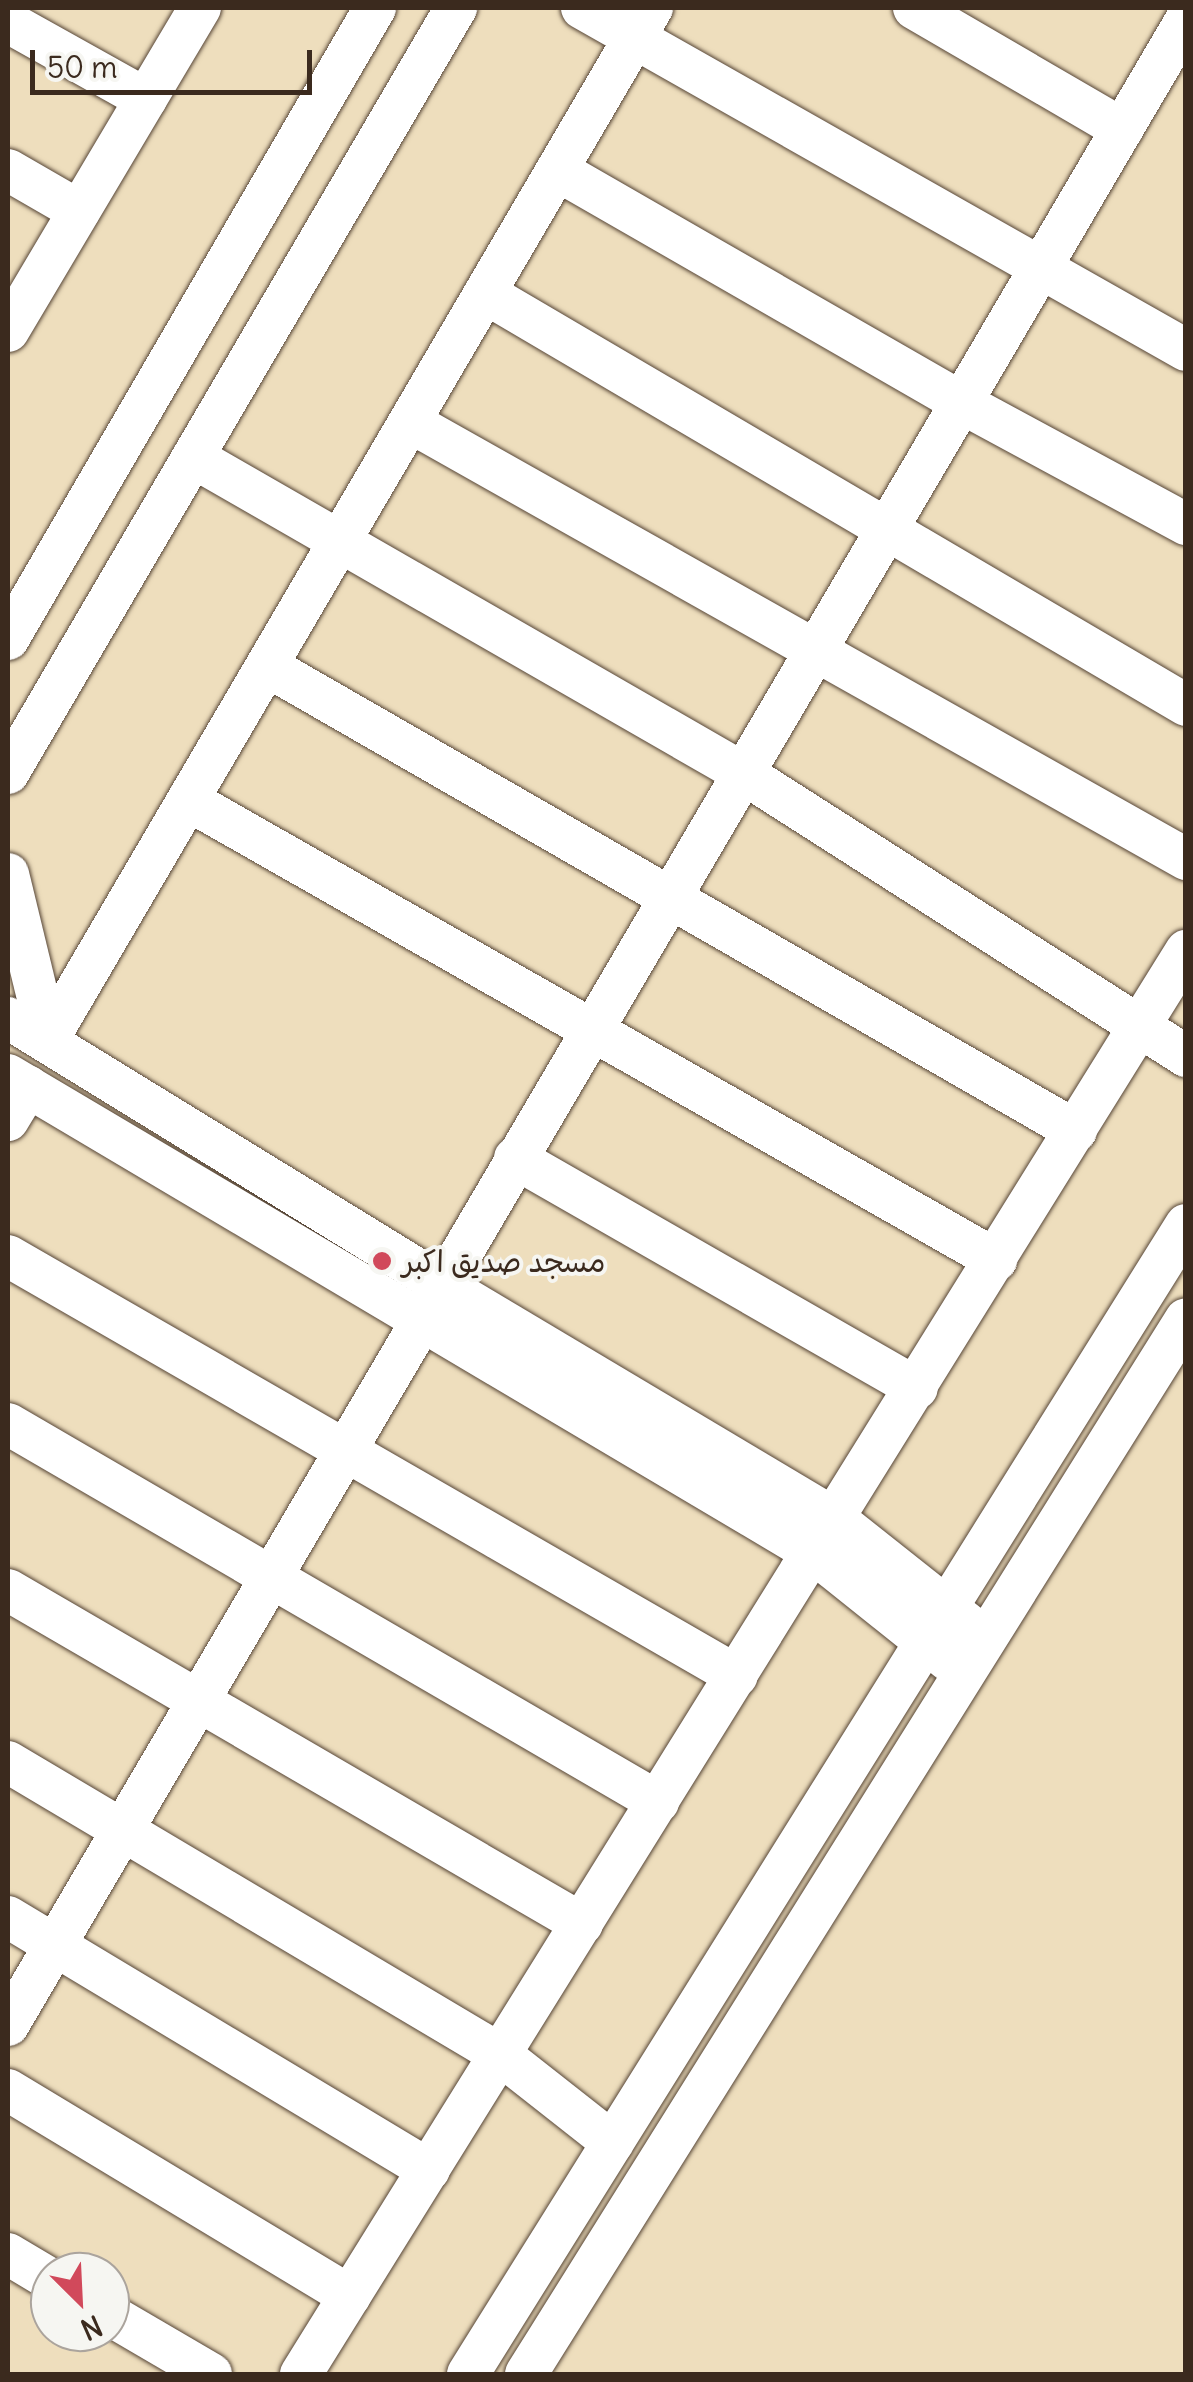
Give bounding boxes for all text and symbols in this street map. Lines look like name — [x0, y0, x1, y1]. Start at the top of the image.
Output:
scale bar — [35, 30, 318, 92]
text: 50 m — [47, 48, 117, 86]
place label: مسجد صدیق اکبر — [402, 1243, 605, 1279]
marker: مسجد صدیق اکبر — [371, 1250, 393, 1272]
north arrow — [30, 2252, 130, 2352]
text: N — [75, 2307, 108, 2348]

